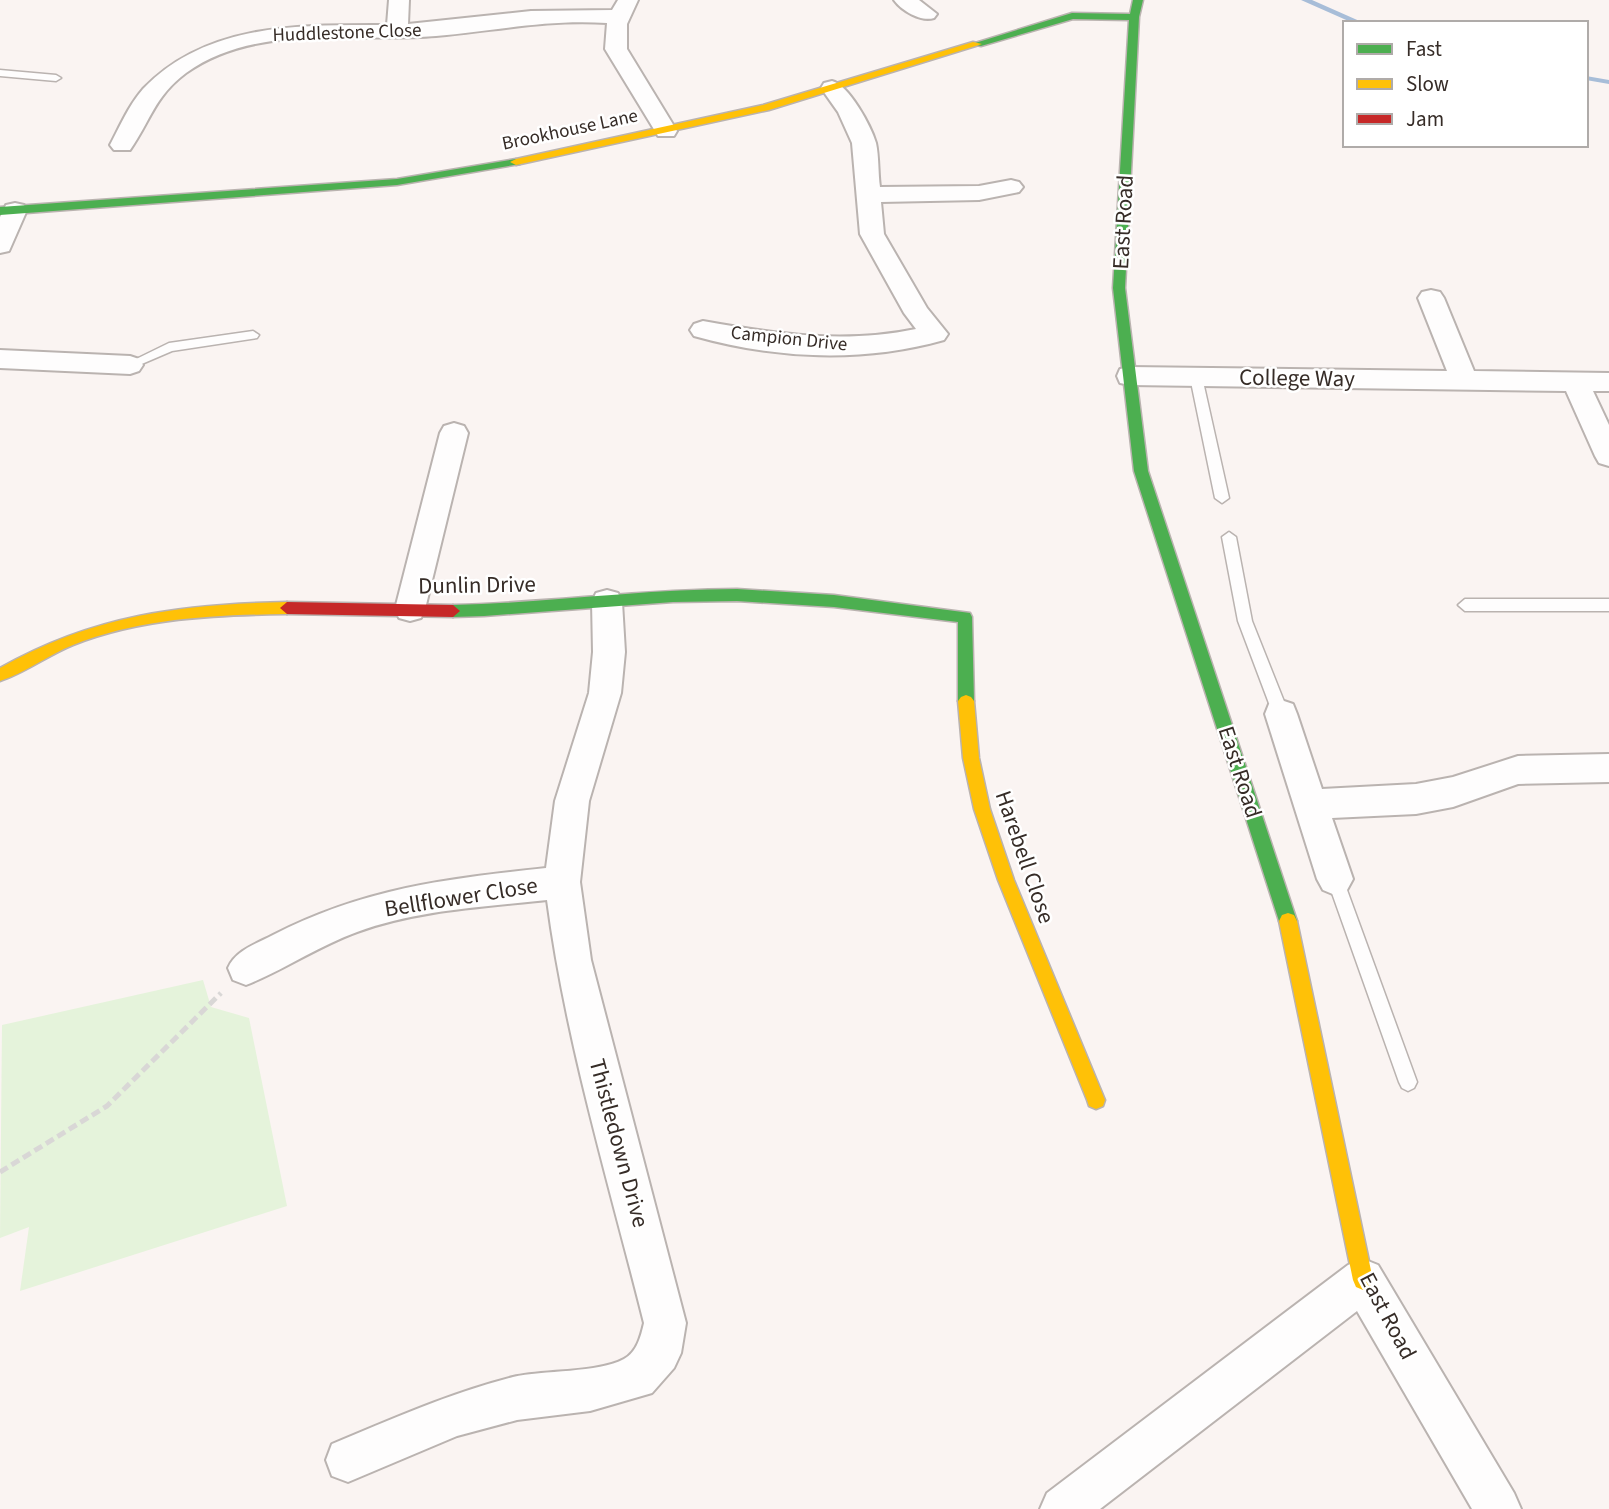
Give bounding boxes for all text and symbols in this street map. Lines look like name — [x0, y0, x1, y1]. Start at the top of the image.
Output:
street label: Huddlestone Close — [272, 17, 422, 49]
legend — [1343, 21, 1588, 147]
text: Fast — [1406, 34, 1442, 64]
text: Slow — [1406, 69, 1449, 99]
street label: Brookhouse Lane — [500, 102, 640, 158]
text: Jam — [1406, 104, 1444, 134]
street label: East Road — [1104, 174, 1142, 270]
street label: Campion Drive — [729, 319, 849, 359]
street label: College Way — [1239, 360, 1355, 396]
street label: Dunlin Drive — [418, 567, 536, 603]
street label: East Road — [1210, 722, 1270, 822]
street label: Harebell Close — [987, 786, 1063, 928]
street label: Bellflower Close — [382, 869, 540, 925]
street label: Thistledown Drive — [581, 1055, 657, 1231]
street label: East Road — [1351, 1266, 1425, 1366]

